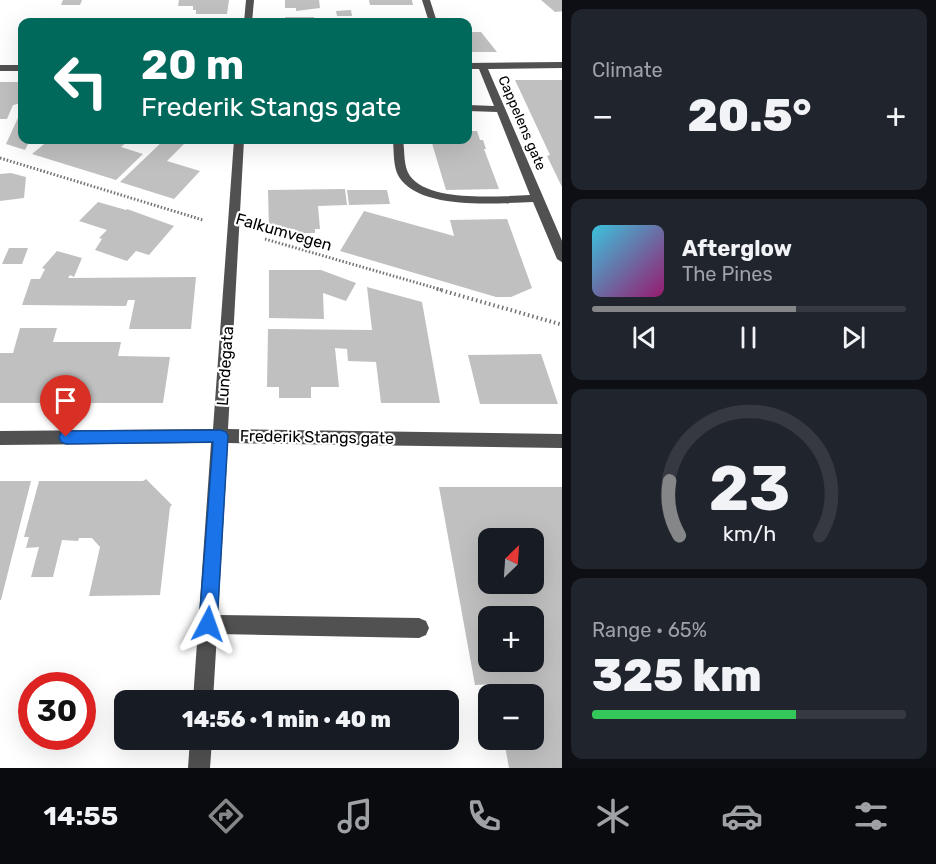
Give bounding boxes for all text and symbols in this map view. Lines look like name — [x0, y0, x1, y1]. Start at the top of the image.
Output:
text: 20 m — [141, 40, 244, 90]
icon: left — [42, 42, 120, 120]
text: Climate — [592, 58, 663, 82]
street label: Cappelens gate — [494, 73, 550, 173]
text: 20.5° — [687, 89, 812, 142]
text: Frederik Stangs gate — [141, 91, 401, 123]
text: − — [592, 96, 613, 135]
text: + — [885, 96, 906, 135]
street label: Falkumvegen — [234, 209, 334, 255]
text: Afterglow — [682, 235, 792, 262]
text: The Pines — [682, 262, 773, 286]
icon: previous — [628, 321, 661, 354]
icon: pause — [732, 321, 765, 354]
icon: next — [837, 321, 870, 354]
street label: Lundegata — [213, 325, 237, 407]
pin — [40, 375, 91, 437]
icon: arrive — [49, 384, 82, 417]
street label: Frederik Stangs gate — [240, 426, 394, 448]
text: 23 — [708, 452, 790, 526]
text: km/h — [722, 521, 776, 546]
north arrow — [478, 528, 544, 594]
map controls — [478, 528, 544, 750]
position arrow — [176, 592, 240, 656]
button: + — [478, 606, 544, 672]
text: Range · 65% — [592, 618, 707, 642]
text: 325 km — [592, 649, 762, 702]
speed limit sign: 30 — [18, 672, 96, 750]
button: − — [478, 684, 544, 750]
text: 14:56 · 1 min · 40 m — [182, 706, 391, 733]
icon: directions — [205, 795, 247, 837]
icon: music — [334, 795, 376, 837]
icon: phone — [463, 795, 505, 837]
icon: climate — [592, 795, 634, 837]
icon: car — [721, 795, 763, 837]
icon: filters — [850, 795, 892, 837]
text: 14:55 — [44, 800, 118, 832]

